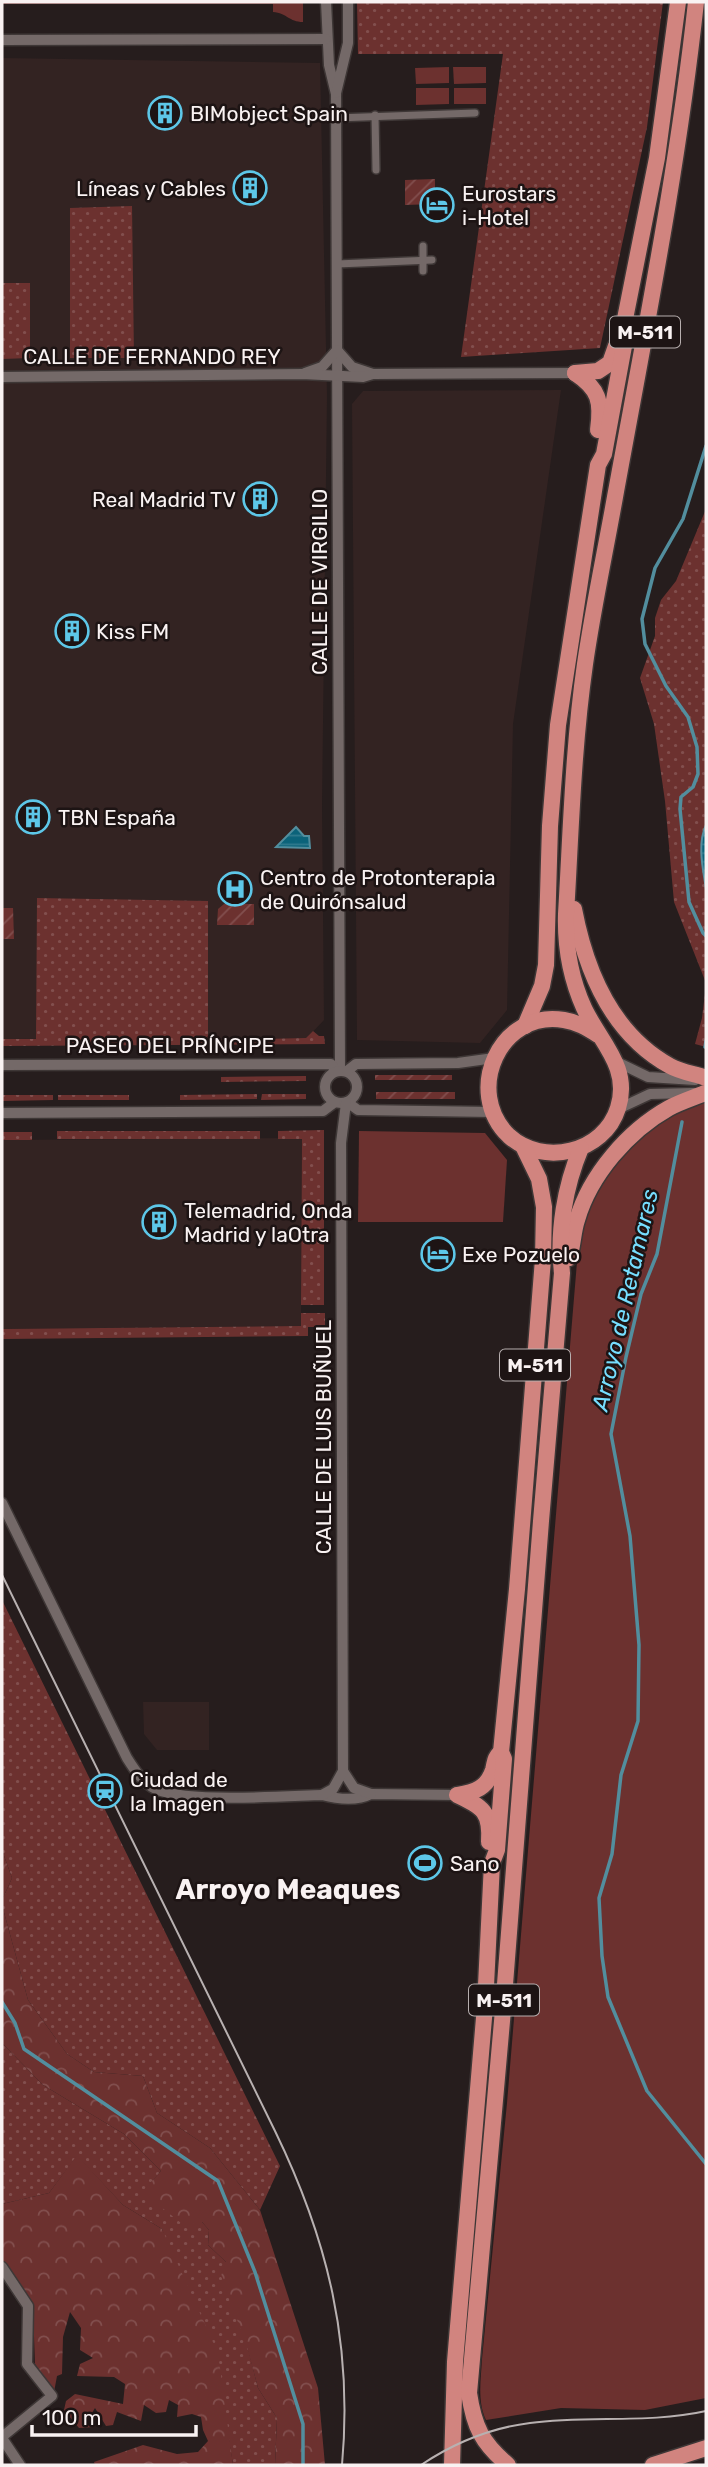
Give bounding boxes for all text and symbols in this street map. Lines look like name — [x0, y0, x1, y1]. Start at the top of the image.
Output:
building icon: BIMobject Spain — [146, 94, 184, 132]
place label: BIMobject Spain — [190, 101, 348, 126]
building icon: Líneas y Cables — [231, 169, 269, 207]
place label: Líneas y Cables — [76, 176, 226, 201]
place label: Eurostars i-Hotel — [462, 181, 556, 230]
hotel icon: Eurostars i-Hotel — [418, 186, 456, 224]
road number: M-511 — [610, 316, 680, 348]
street label: CALLE DE FERNANDO REY — [23, 344, 281, 369]
building icon: Real Madrid TV — [241, 480, 279, 518]
place label: Real Madrid TV — [92, 487, 236, 512]
street label: CALLE DE VIRGILIO — [307, 489, 332, 675]
building icon: Kiss FM — [53, 612, 91, 650]
place label: Kiss FM — [96, 619, 169, 644]
building icon: TBN España — [14, 798, 52, 836]
place label: TBN España — [58, 805, 176, 830]
place label: Centro de Protonterapia de Quirónsalud — [260, 865, 496, 914]
hospital icon: Centro de Protonterapia de Quirónsalud — [216, 870, 254, 908]
street label: PASEO DEL PRÍNCIPE — [66, 1033, 274, 1058]
water label: Arroyo de Retamares — [586, 1186, 664, 1414]
place label: Telemadrid, Onda Madrid y laOtra — [184, 1198, 353, 1247]
building icon: Telemadrid, Onda Madrid y laOtra — [140, 1203, 178, 1241]
hotel icon: Exe Pozuelo — [419, 1235, 457, 1273]
place label: Exe Pozuelo — [462, 1242, 580, 1267]
street label: CALLE DE LUIS BUÑUEL — [311, 1320, 336, 1554]
road number: M-511 — [500, 1350, 570, 1380]
place label: Ciudad de la Imagen — [130, 1767, 228, 1816]
station icon: Ciudad de la Imagen — [86, 1772, 124, 1810]
sports icon: Sano — [406, 1844, 444, 1882]
place label: Sano — [450, 1851, 499, 1876]
district label: Arroyo Meaques — [175, 1873, 401, 1906]
road number: M-511 — [469, 1984, 539, 2016]
scale bar — [32, 2394, 196, 2438]
text: 100 m — [42, 2405, 101, 2430]

